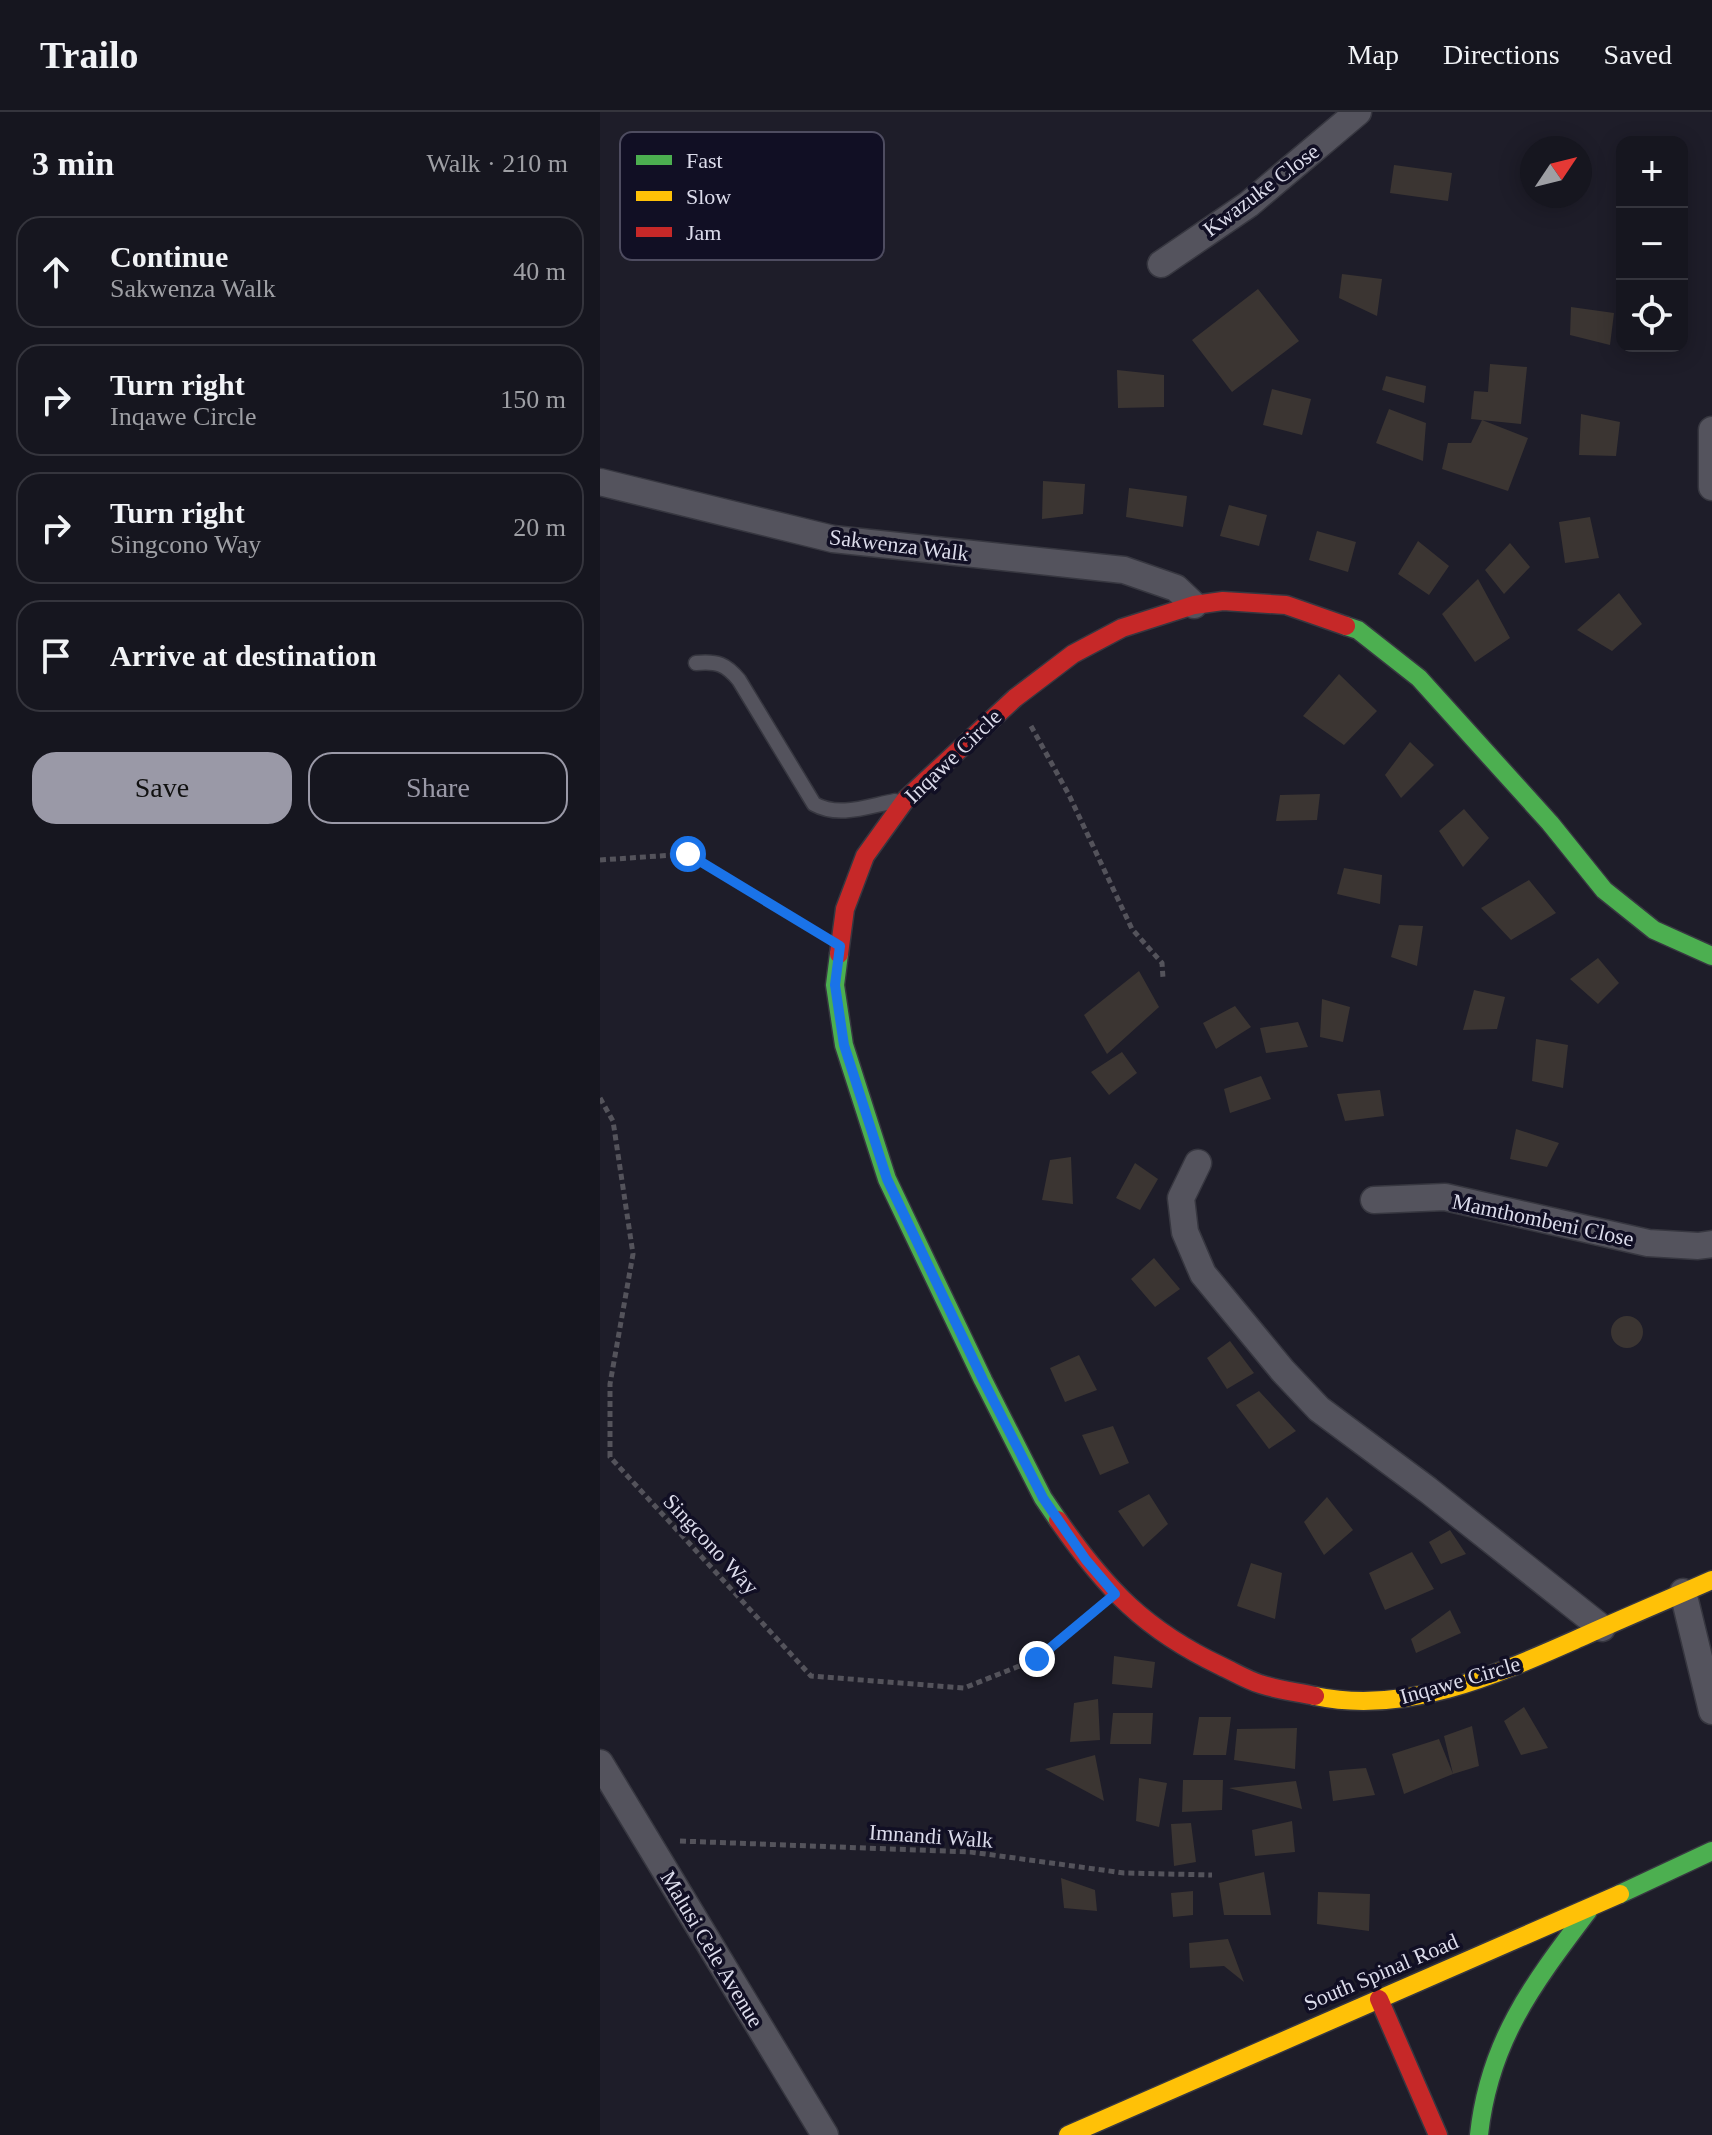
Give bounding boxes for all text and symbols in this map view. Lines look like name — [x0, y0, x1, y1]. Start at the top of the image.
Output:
text: Trailo — [40, 34, 139, 76]
text: Map — [1348, 39, 1399, 70]
text: Directions — [1443, 39, 1560, 70]
text: Saved — [1604, 39, 1672, 70]
legend — [620, 132, 884, 260]
north arrow — [1520, 136, 1592, 208]
map controls — [1616, 136, 1688, 352]
button: + — [1616, 136, 1688, 208]
street label: Kwazuke Close — [1198, 138, 1324, 242]
text: 3 min — [32, 145, 114, 182]
text: Fast — [686, 148, 723, 173]
text: Walk · 210 m — [426, 149, 568, 178]
text: Slow — [686, 184, 731, 209]
button: − — [1616, 208, 1688, 280]
text: Jam — [686, 220, 721, 245]
text: Continue — [110, 240, 228, 273]
icon: ahead — [34, 250, 78, 294]
text: 40 m — [513, 257, 566, 286]
text: Sakwenza Walk — [110, 274, 276, 303]
button: locate — [1616, 280, 1688, 352]
text: Turn right — [110, 368, 245, 401]
icon: right — [34, 378, 78, 422]
text: 150 m — [500, 385, 566, 414]
text: Inqawe Circle — [110, 402, 257, 431]
text: Turn right — [110, 496, 245, 529]
icon: right — [34, 506, 78, 550]
text: 20 m — [513, 513, 566, 542]
street label: Sakwenza Walk — [828, 524, 970, 566]
text: Singcono Way — [110, 530, 261, 559]
icon: arrive — [34, 634, 78, 678]
text: Arrive at destination — [110, 639, 377, 672]
street label: Inqawe Circle — [900, 704, 1006, 808]
button: Save — [32, 752, 292, 824]
button: Share — [308, 752, 568, 824]
route start — [670, 836, 706, 872]
street label: Mamthombeni Close — [1450, 1189, 1636, 1251]
street label: Singcono Way — [658, 1489, 764, 1599]
route end — [1019, 1641, 1055, 1677]
street label: Inqawe Circle — [1397, 1651, 1523, 1709]
street label: Imnandi Walk — [868, 1819, 994, 1853]
street label: Malusi Cele Avenue — [655, 1866, 769, 2032]
street label: South Spinal Road — [1300, 1928, 1462, 2016]

